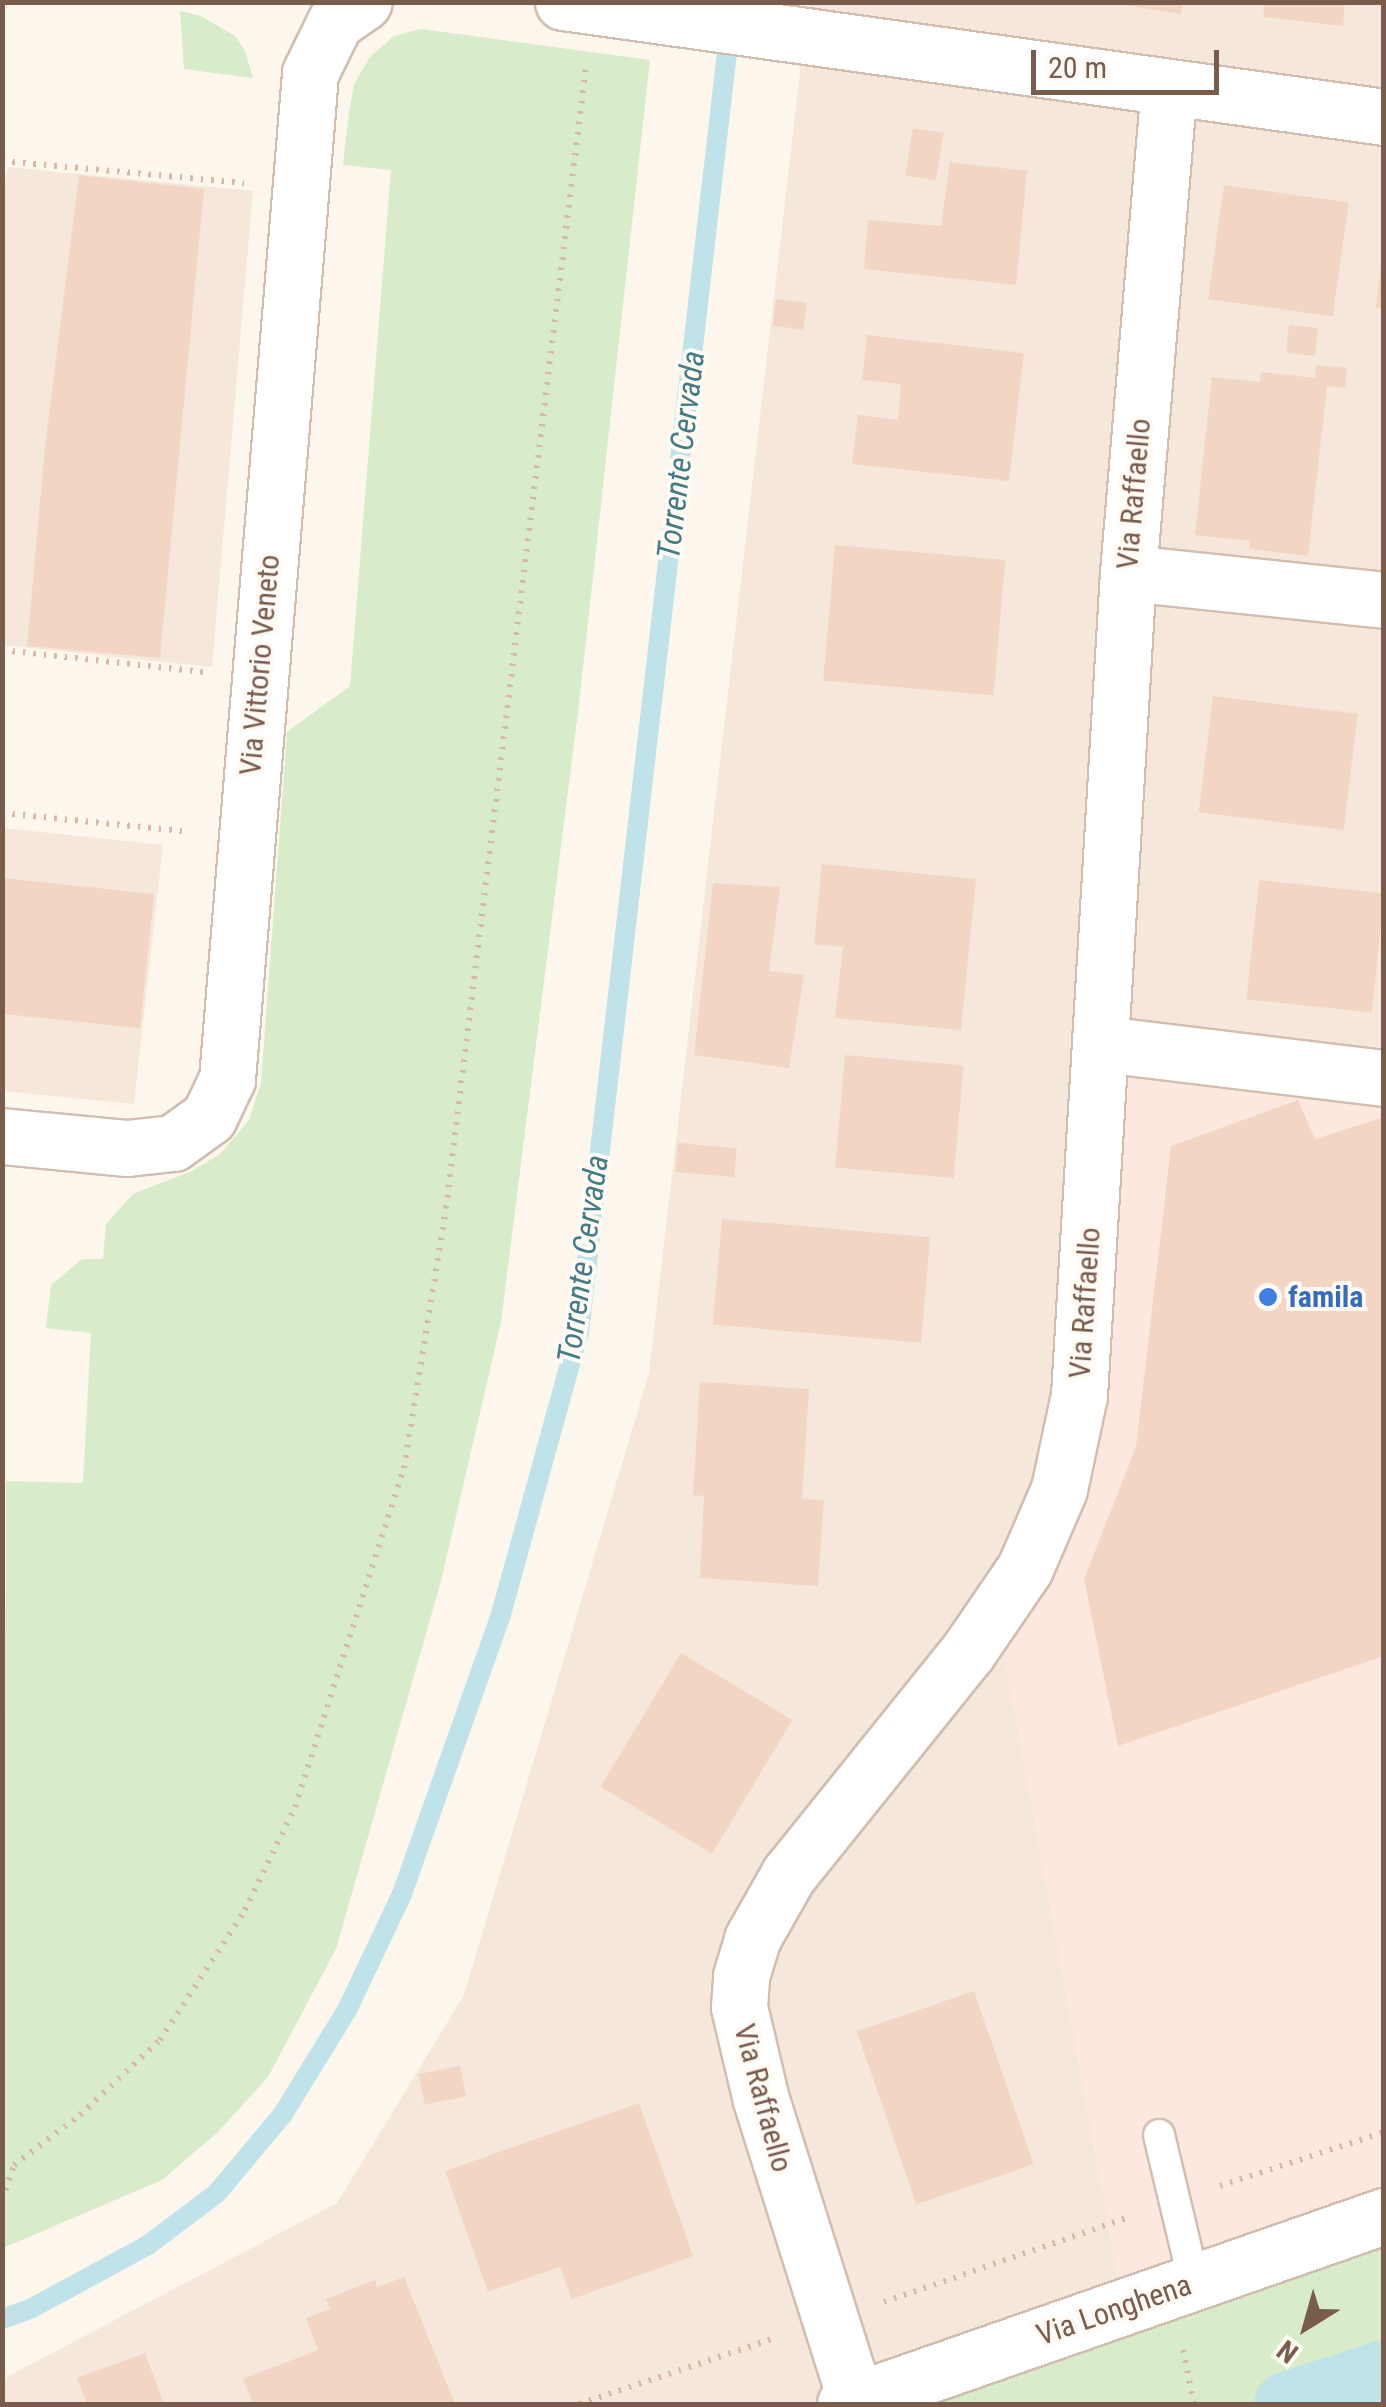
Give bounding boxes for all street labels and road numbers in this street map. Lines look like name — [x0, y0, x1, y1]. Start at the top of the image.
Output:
street label: Via Raffaello — [1109, 417, 1159, 571]
street label: Via Vittorio Veneto — [232, 553, 288, 777]
street label: Via Raffaello — [1062, 1226, 1108, 1380]
street label: Via Raffaello — [726, 2020, 800, 2176]
street label: Via Longhena — [1032, 2267, 1196, 2353]

